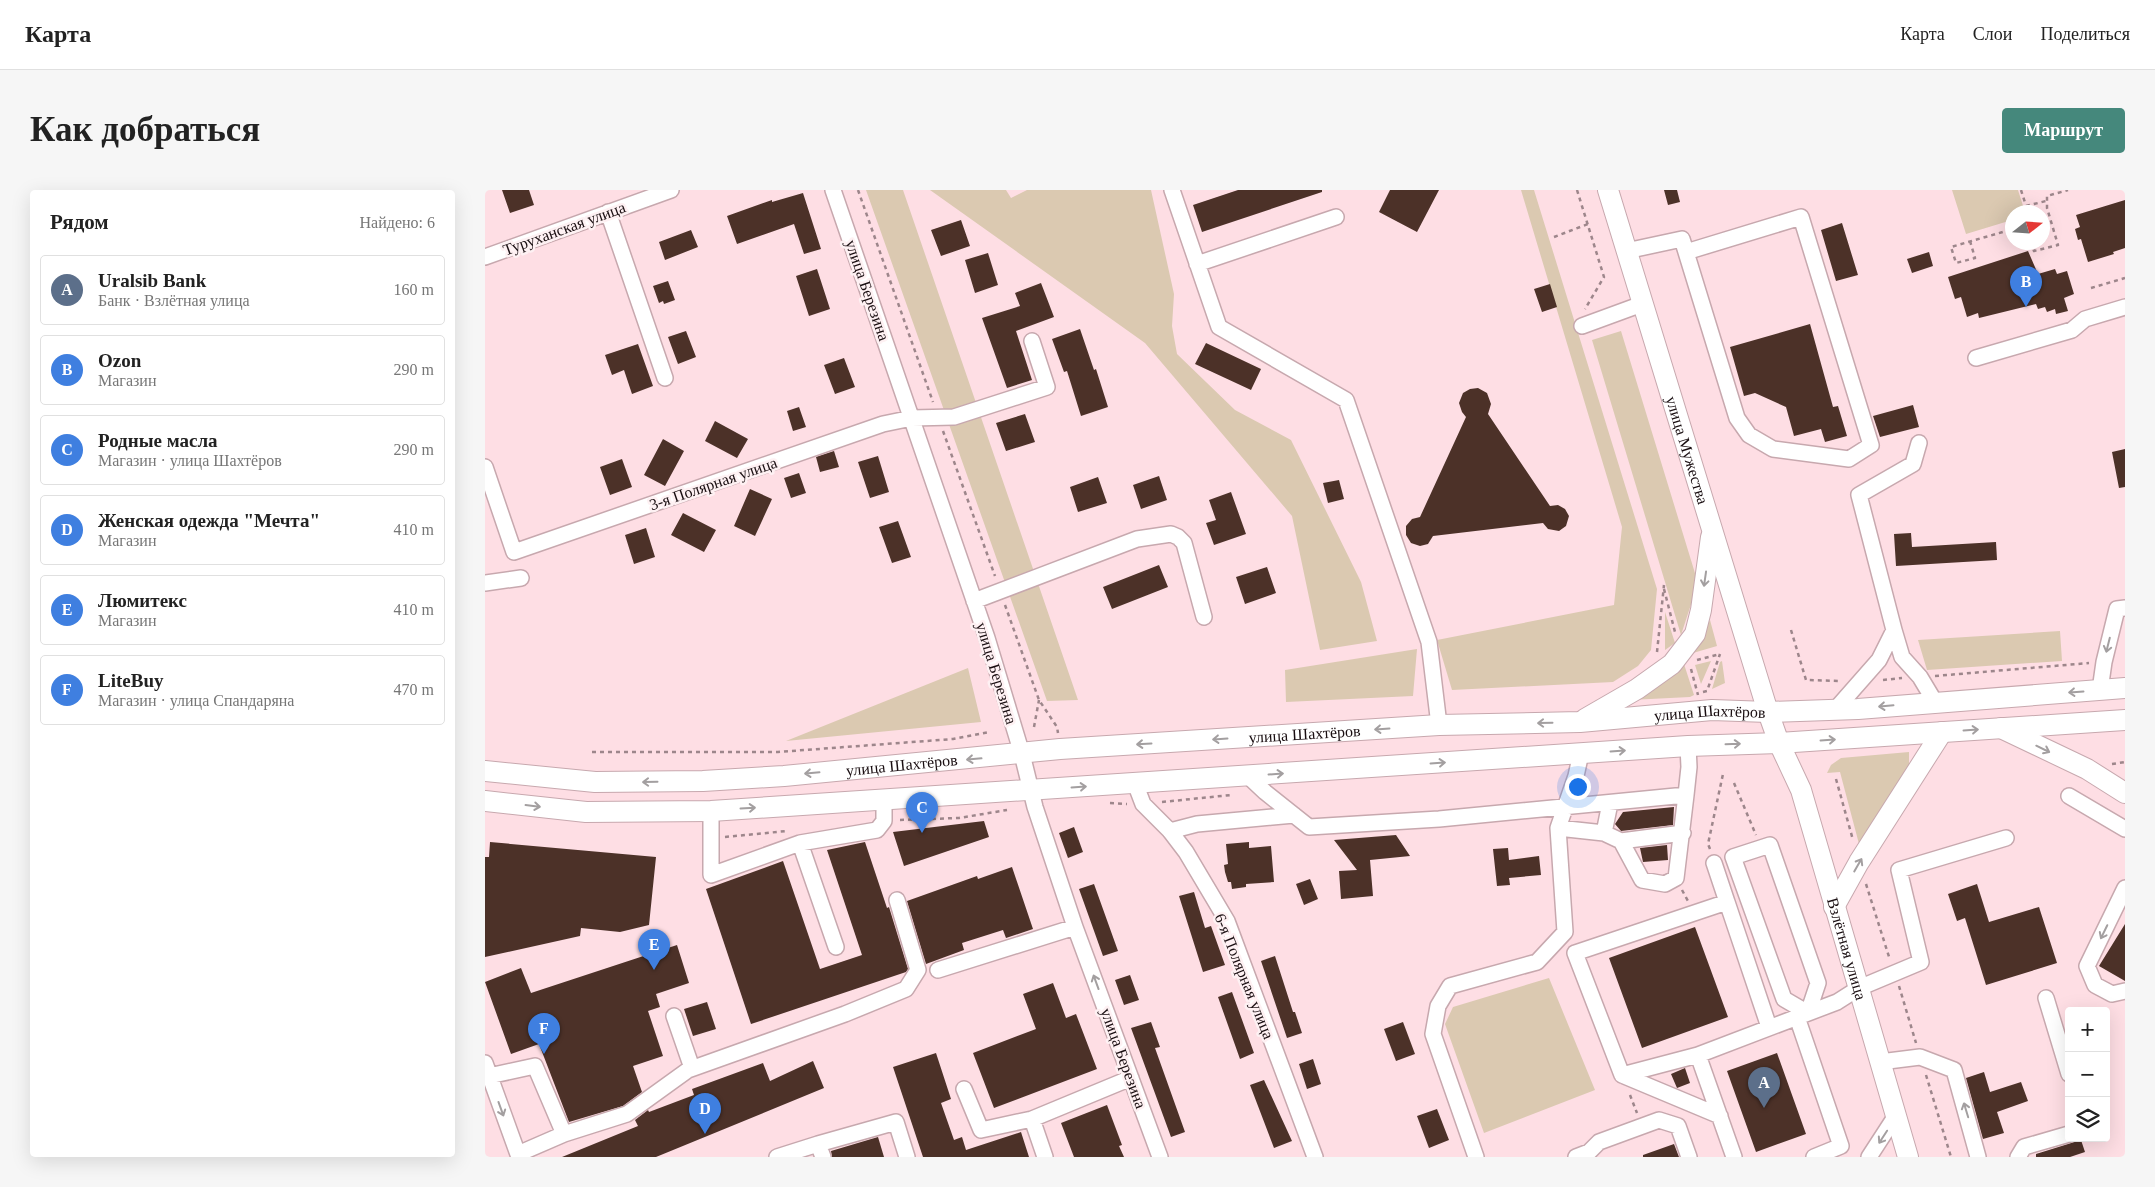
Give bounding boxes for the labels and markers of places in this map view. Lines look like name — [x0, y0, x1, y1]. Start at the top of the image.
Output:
pin: B — [2010, 266, 2042, 307]
pin: C — [906, 792, 938, 833]
pin: E — [638, 929, 670, 970]
pin: F — [528, 1013, 560, 1054]
pin: A — [1748, 1067, 1780, 1108]
pin: D — [689, 1093, 721, 1134]

